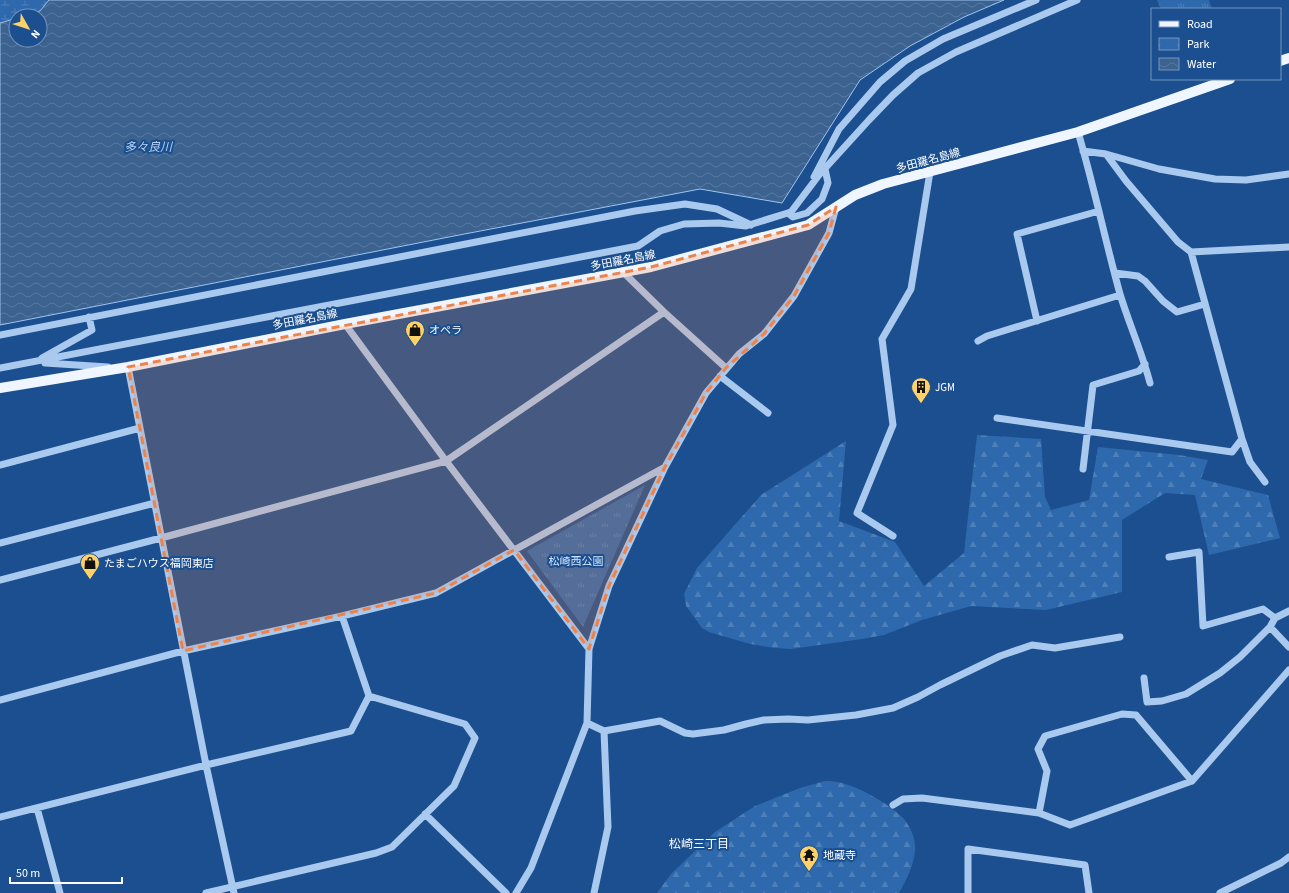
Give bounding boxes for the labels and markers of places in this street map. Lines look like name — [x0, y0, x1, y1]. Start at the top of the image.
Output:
shop icon: オペラ — [404, 319, 426, 347]
place label: オペラ — [429, 323, 462, 338]
building icon: JGM — [910, 376, 932, 404]
place label: JGM — [935, 380, 955, 395]
shop icon: たまごハウス福岡東店 — [79, 552, 101, 580]
place label: たまごハウス福岡東店 — [104, 556, 214, 571]
temple icon: 地蔵寺 — [798, 844, 820, 872]
place label: 地蔵寺 — [823, 848, 856, 863]

